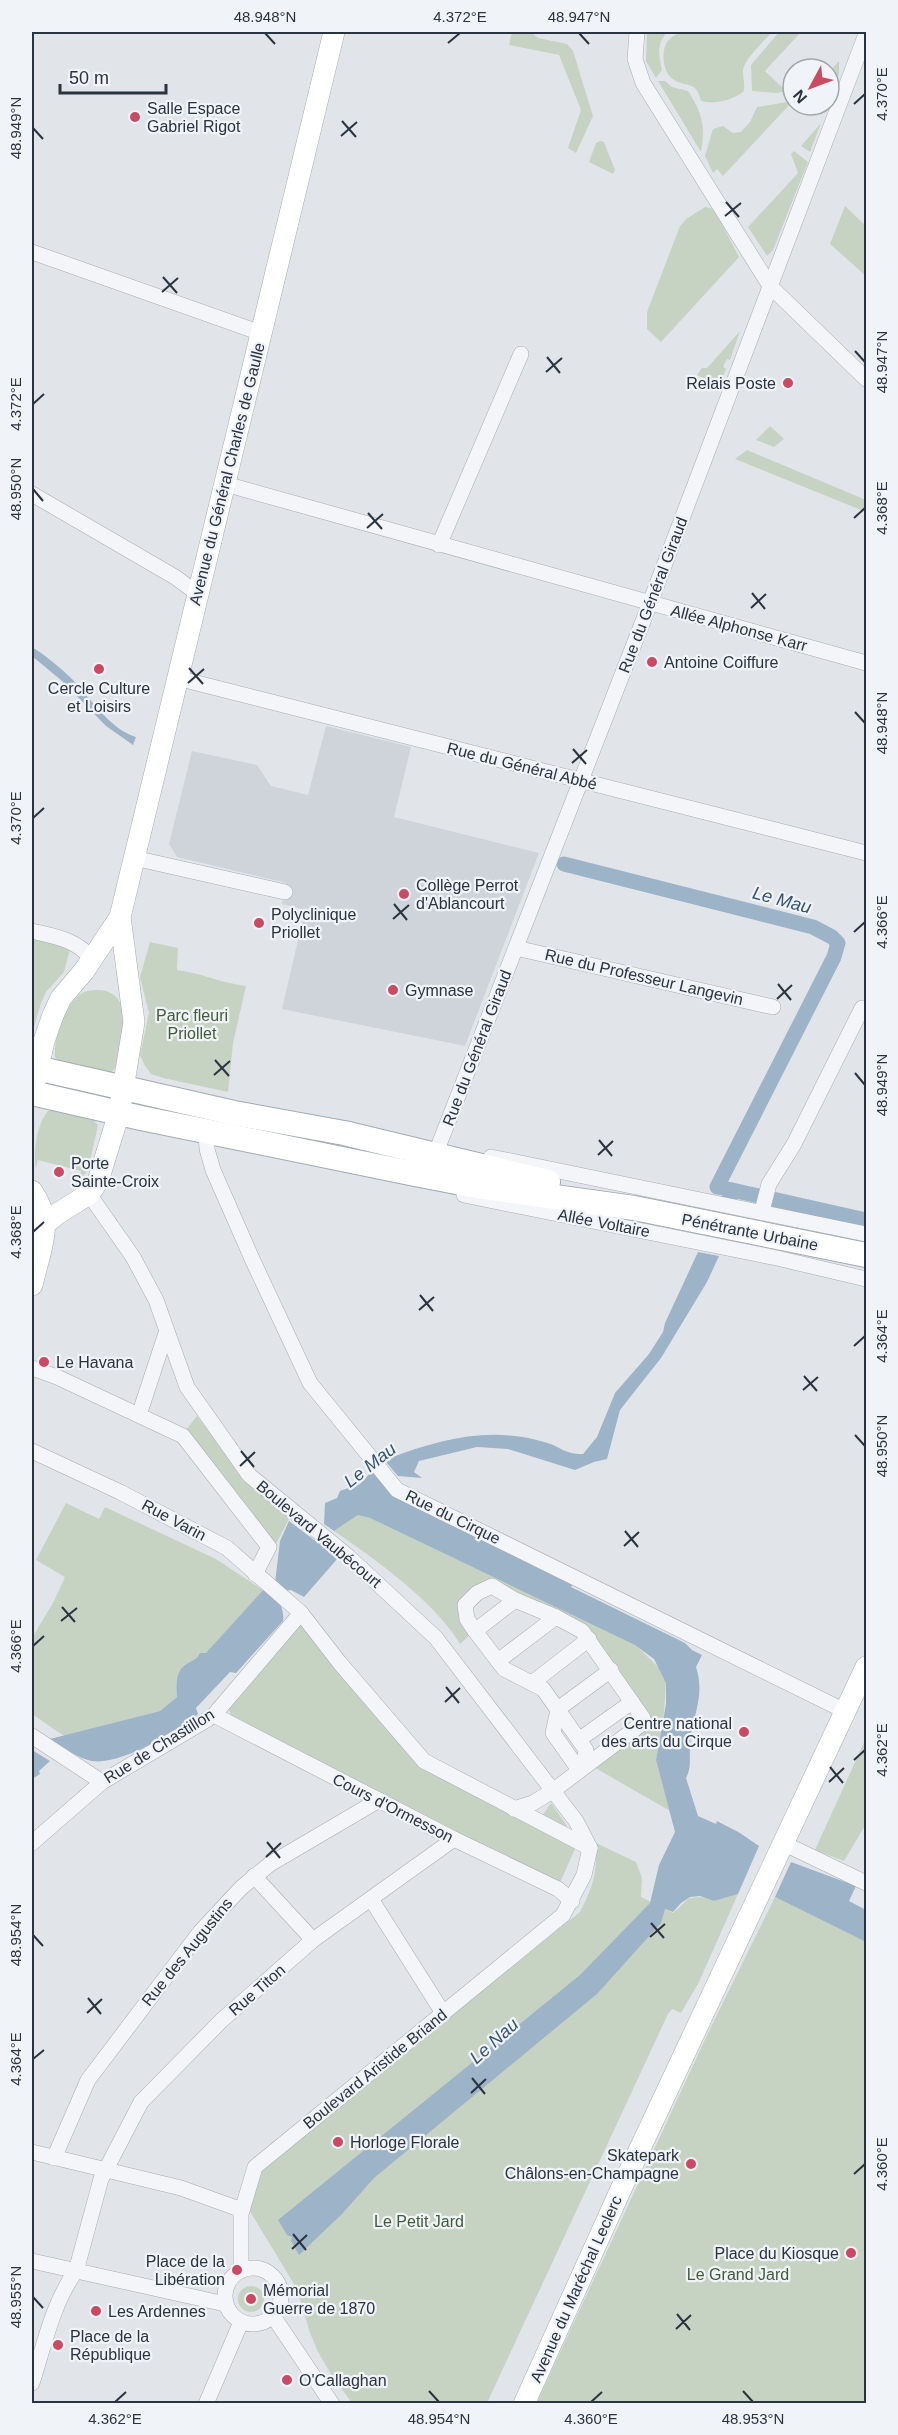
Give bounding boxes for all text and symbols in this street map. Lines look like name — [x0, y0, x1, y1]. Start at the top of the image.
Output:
text: 48.948°N — [234, 8, 296, 25]
text: 4.372°E — [433, 8, 487, 25]
text: 48.947°N — [548, 8, 610, 25]
scale bar — [60, 57, 166, 95]
north arrow — [781, 57, 841, 117]
text: 4.370°E — [873, 67, 890, 121]
text: 50 m — [69, 68, 109, 88]
text: N — [790, 87, 810, 106]
text: 48.949°N — [7, 97, 24, 159]
place label: Salle Espace Gabriel Rigot — [147, 100, 241, 135]
marker: Salle Espace Gabriel Rigot — [128, 110, 142, 124]
text: 48.947°N — [873, 331, 890, 393]
street label: Avenue du Général Charles de Gaulle — [186, 341, 268, 607]
place label: Relais Poste — [686, 375, 776, 392]
marker: Relais Poste — [781, 376, 795, 390]
text: 4.372°E — [7, 377, 24, 431]
text: 48.950°N — [7, 458, 24, 520]
text: 4.368°E — [873, 481, 890, 535]
street label: Rue du Général Giraud — [615, 515, 691, 675]
street label: Allée Alphonse Karr — [669, 602, 810, 655]
place label: Antoine Coiffure — [664, 654, 779, 671]
marker: Antoine Coiffure — [645, 655, 659, 669]
marker: Cercle Culture et Loisirs — [92, 662, 106, 676]
place label: Cercle Culture et Loisirs — [48, 680, 150, 715]
text: 48.948°N — [873, 692, 890, 754]
street label: Rue du Général Abbé — [445, 739, 599, 793]
text: 4.370°E — [7, 791, 24, 845]
place label: Collège Perrot d'Ablancourt — [416, 877, 519, 912]
water label: Le Mau — [750, 883, 814, 917]
marker: Collège Perrot d'Ablancourt — [397, 887, 411, 901]
text: 4.366°E — [873, 895, 890, 949]
place label: Polyclinique Priollet — [271, 906, 356, 941]
marker: Polyclinique Priollet — [252, 916, 266, 930]
street label: Rue du Professeur Langevin — [543, 946, 745, 1008]
street label: Rue du Général Giraud — [439, 968, 515, 1128]
place label: Gymnase — [405, 982, 474, 999]
marker: Gymnase — [386, 983, 400, 997]
park label: Parc fleuri Priollet — [156, 1007, 228, 1042]
text: 48.949°N — [873, 1054, 890, 1116]
place label: Porte Sainte-Croix — [71, 1155, 159, 1190]
marker: Porte Sainte-Croix — [52, 1165, 66, 1179]
text: 4.368°E — [7, 1205, 24, 1259]
street label: Allée Voltaire — [557, 1206, 652, 1240]
street label: Pénétrante Urbaine — [680, 1210, 820, 1254]
text: 4.364°E — [873, 1309, 890, 1363]
place label: Le Havana — [56, 1354, 133, 1371]
marker: Le Havana — [37, 1355, 51, 1369]
text: 48.950°N — [873, 1415, 890, 1477]
water label: Le Mau — [340, 1439, 400, 1491]
street label: Boulevard Vaubécourt — [253, 1477, 385, 1591]
street label: Rue du Cirque — [403, 1487, 503, 1547]
street label: Rue Varin — [139, 1496, 209, 1544]
text: 4.366°E — [7, 1619, 24, 1673]
street label: Rue de Chastillon — [101, 1705, 217, 1787]
place label: Centre national des arts du Cirque — [601, 1715, 732, 1750]
text: 4.362°E — [873, 1723, 890, 1777]
marker: Centre national des arts du Cirque — [737, 1725, 751, 1739]
street label: Cours d'Ormesson — [330, 1770, 456, 1846]
street label: Rue des Augustins — [138, 1895, 236, 2009]
text: 48.954°N — [7, 1904, 24, 1966]
street label: Rue Titon — [226, 1961, 288, 2019]
street label: Boulevard Aristide Briand — [300, 2006, 450, 2132]
water label: Le Nau — [466, 2014, 522, 2068]
text: 4.364°E — [7, 2032, 24, 2086]
place label: Horloge Florale — [350, 2134, 459, 2151]
marker: Horloge Florale — [331, 2135, 345, 2149]
text: 4.360°E — [873, 2137, 890, 2191]
place label: Skatepark Châlons-en-Champagne — [505, 2147, 680, 2182]
marker: Skatepark Châlons-en-Champagne — [684, 2157, 698, 2171]
street label: Avenue du Maréchal Leclerc — [527, 2193, 625, 2385]
park label: Le Petit Jard — [374, 2213, 464, 2230]
place label: Place du Kiosque — [714, 2245, 839, 2262]
marker: Place du Kiosque — [844, 2246, 858, 2260]
place label: Place de la Libération — [146, 2253, 225, 2288]
marker: Place de la Libération — [230, 2263, 244, 2277]
text: 48.955°N — [7, 2266, 24, 2328]
park label: Le Grand Jard — [687, 2266, 789, 2283]
place label: Mémorial Guerre de 1870 — [263, 2282, 375, 2317]
marker: Mémorial Guerre de 1870 — [244, 2292, 258, 2306]
place label: Les Ardennes — [108, 2303, 206, 2320]
marker: Les Ardennes — [89, 2304, 103, 2318]
place label: Place de la République — [70, 2328, 151, 2363]
marker: Place de la République — [51, 2338, 65, 2352]
place label: O'Callaghan — [299, 2372, 387, 2389]
marker: O'Callaghan — [280, 2373, 294, 2387]
text: 4.362°E — [88, 2410, 142, 2427]
text: 48.954°N — [408, 2410, 470, 2427]
text: 4.360°E — [564, 2410, 618, 2427]
text: 48.953°N — [722, 2410, 784, 2427]

